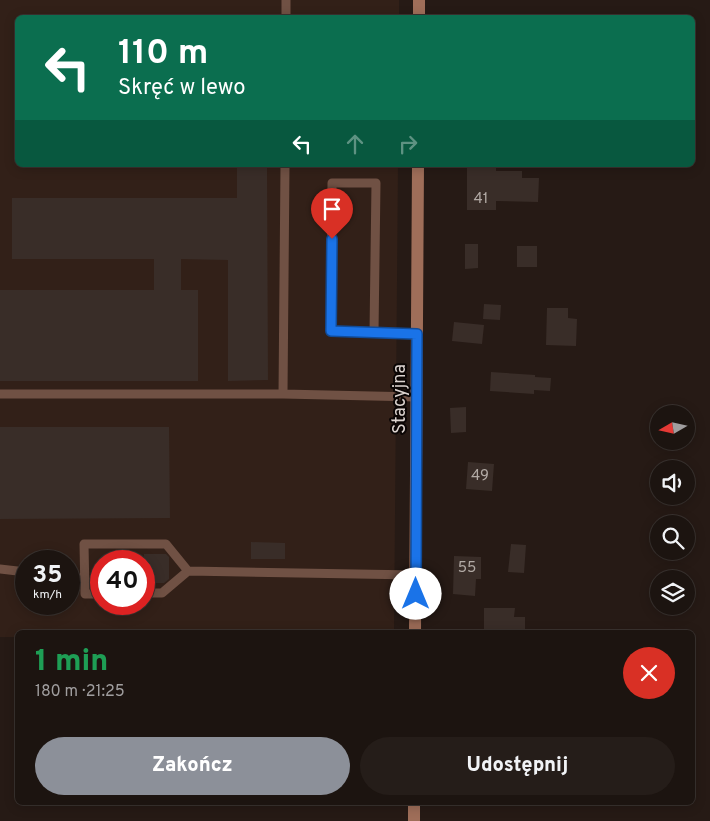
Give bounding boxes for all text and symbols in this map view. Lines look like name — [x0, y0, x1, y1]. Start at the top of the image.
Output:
text: 110 m — [118, 32, 208, 76]
icon: left — [35, 35, 100, 100]
text: Skręć w lewo — [118, 75, 246, 102]
icon: left — [288, 130, 316, 158]
icon: ahead — [341, 130, 369, 158]
icon: right — [394, 130, 422, 158]
pin — [311, 188, 353, 239]
house number: 41 — [474, 190, 488, 209]
icon: arrive — [318, 195, 346, 223]
street label: Stacyjna — [389, 364, 412, 434]
north arrow — [650, 405, 695, 450]
map controls — [650, 405, 695, 615]
button: sound — [650, 460, 695, 505]
house number: 49 — [471, 467, 489, 486]
button: search — [650, 515, 695, 560]
speed limit sign: 40 — [90, 550, 155, 615]
house number: 55 — [458, 559, 476, 578]
text: 35 — [32, 560, 63, 592]
position arrow — [389, 567, 441, 619]
button: layers — [650, 570, 695, 615]
text: km/h — [33, 587, 62, 603]
text: 1 min — [35, 644, 108, 681]
button: close — [623, 647, 675, 699]
text: 180 m · 21:25 — [35, 682, 125, 702]
button: Zakończ — [35, 737, 350, 795]
button: Udostępnij — [360, 737, 675, 795]

